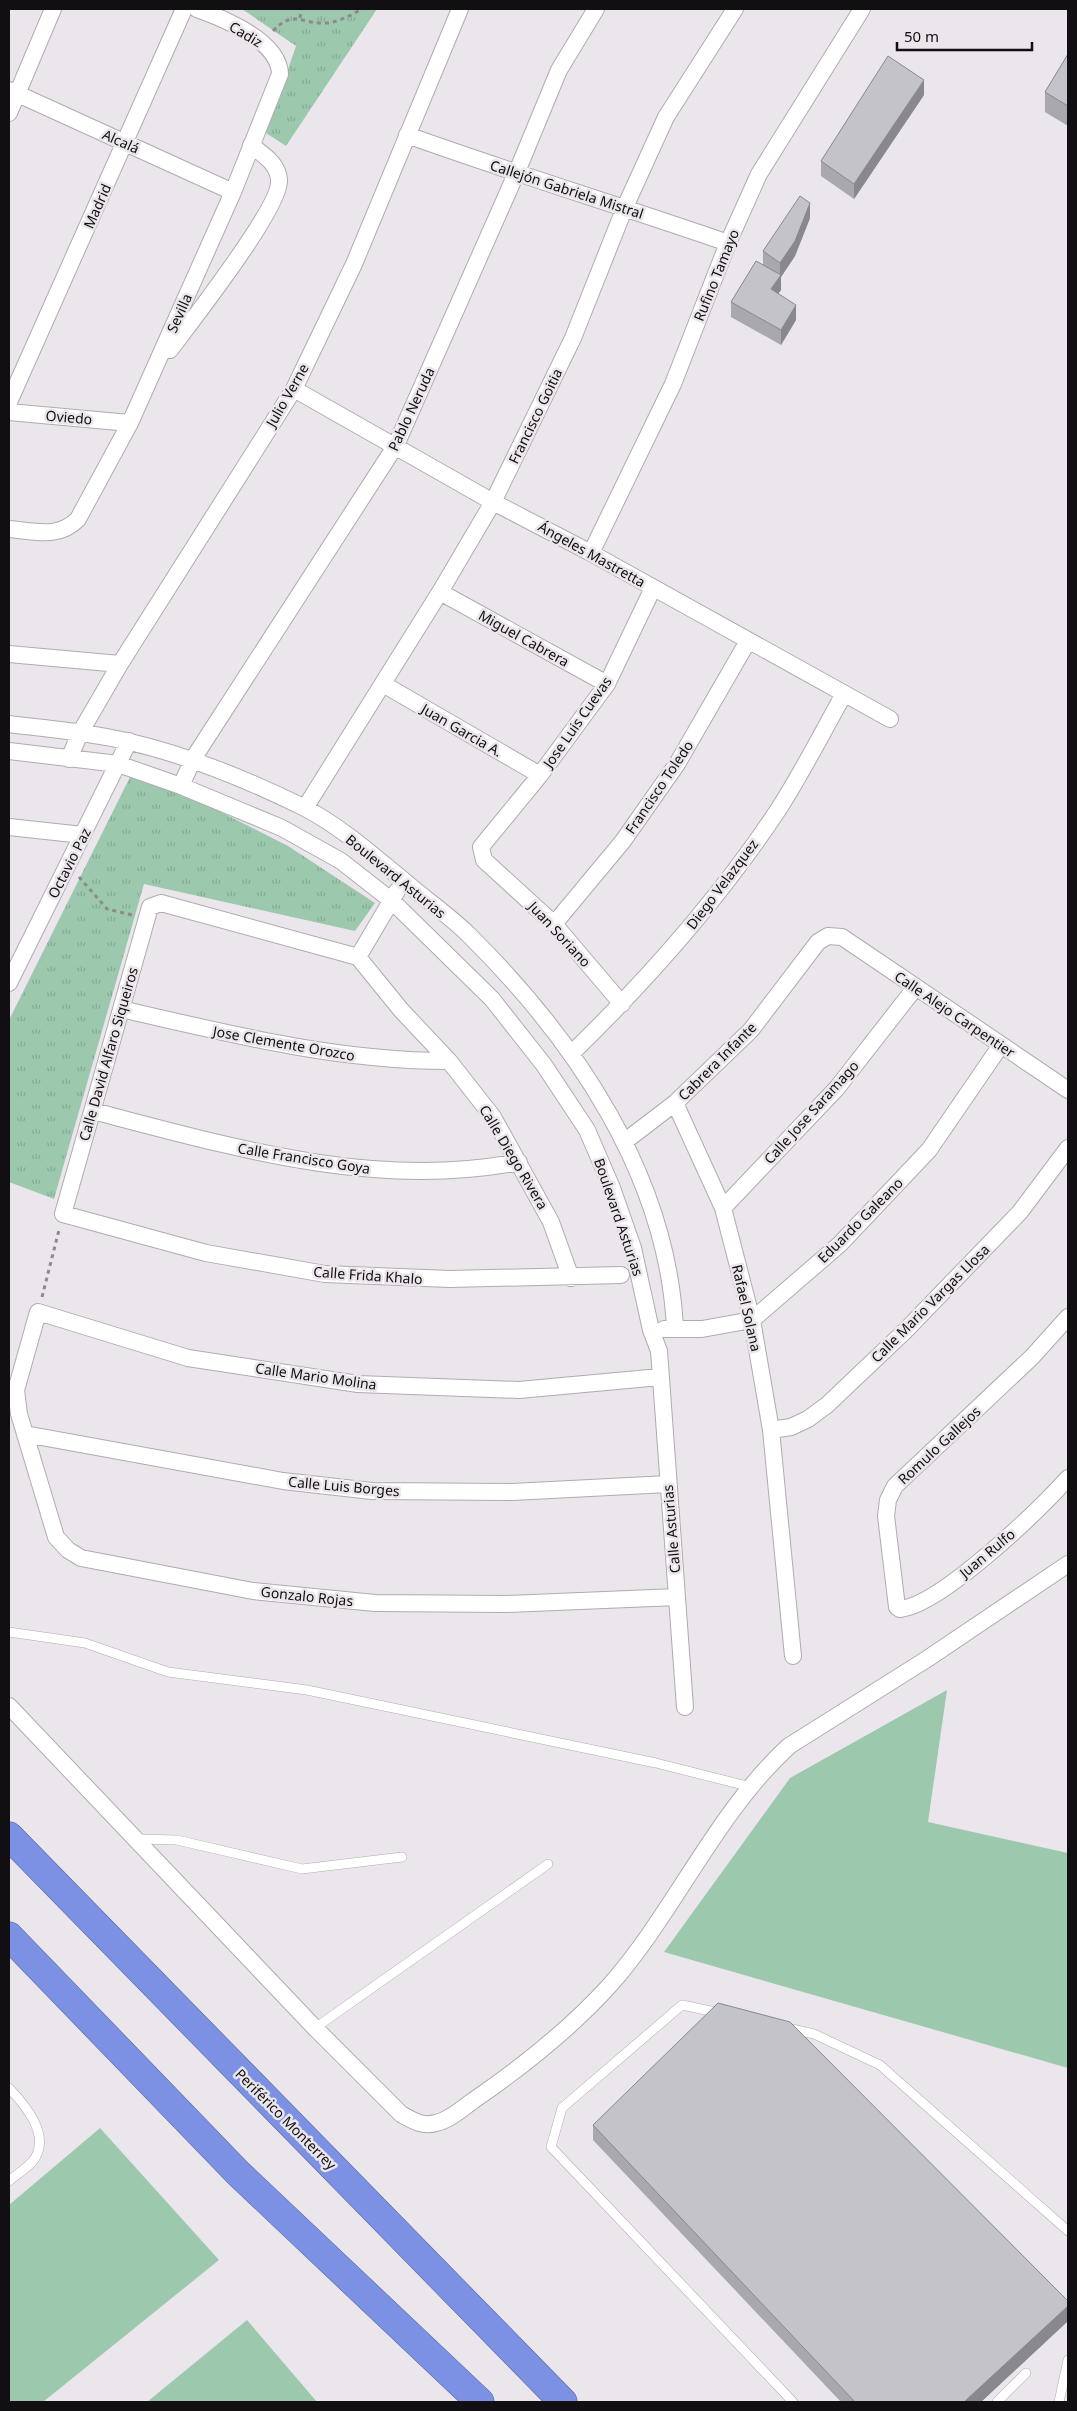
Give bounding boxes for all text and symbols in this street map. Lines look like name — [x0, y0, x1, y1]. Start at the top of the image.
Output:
street label: Cadiz — [226, 17, 266, 51]
scale bar — [897, 20, 1032, 52]
text: 50 m — [904, 26, 939, 46]
street label: Alcalá — [100, 124, 142, 158]
street label: Callejón Gabriela Mistral — [488, 155, 646, 223]
street label: Madrid — [79, 181, 115, 231]
street label: Rufino Tamayo — [689, 226, 743, 324]
street label: Sevilla — [162, 290, 196, 336]
street label: Julio Verne — [260, 360, 313, 432]
street label: Pablo Neruda — [383, 364, 439, 454]
street label: Francisco Goitia — [504, 365, 566, 467]
street label: Oviedo — [45, 406, 93, 428]
street label: Ángeles Mastretta — [535, 517, 649, 591]
street label: Miguel Cabrera — [475, 605, 573, 671]
street label: Jose Luis Cuevas — [537, 672, 616, 773]
street label: Juan Garcia A. — [416, 698, 506, 761]
street label: Francisco Toledo — [621, 736, 697, 838]
street label: Octavio Paz — [43, 824, 95, 901]
street label: Boulevard Asturias — [342, 830, 450, 922]
street label: Diego Velazquez — [682, 835, 762, 933]
street label: Juan Soriano — [523, 896, 595, 971]
street label: Calle David Alfaro Siqueiros — [74, 965, 142, 1143]
street label: Calle Alejo Carpentier — [891, 967, 1019, 1062]
street label: Cabrera Infante — [674, 1018, 760, 1104]
street label: Jose Clemente Orozco — [210, 1021, 356, 1065]
street label: Calle Jose Saramago — [759, 1056, 863, 1168]
street label: Calle Diego Rivera — [475, 1101, 553, 1213]
street label: Calle Francisco Goya — [236, 1138, 372, 1178]
street label: Boulevard Asturias — [590, 1156, 648, 1279]
street label: Eduardo Galeano — [813, 1173, 907, 1267]
street label: Calle Mario Vargas Llosa — [867, 1240, 993, 1366]
street label: Calle Frida Khalo — [313, 1262, 423, 1288]
street label: Rafael Solana — [728, 1263, 766, 1353]
street label: Calle Mario Molina — [254, 1358, 378, 1394]
street label: Romulo Gallejos — [894, 1402, 985, 1488]
street label: Calle Luis Borges — [287, 1472, 401, 1500]
street label: Calle Asturias — [658, 1484, 684, 1574]
street label: Juan Rulfo — [954, 1524, 1019, 1583]
street label: Gonzalo Rojas — [260, 1582, 354, 1610]
street label: Periférico Monterrey — [231, 2064, 341, 2174]

